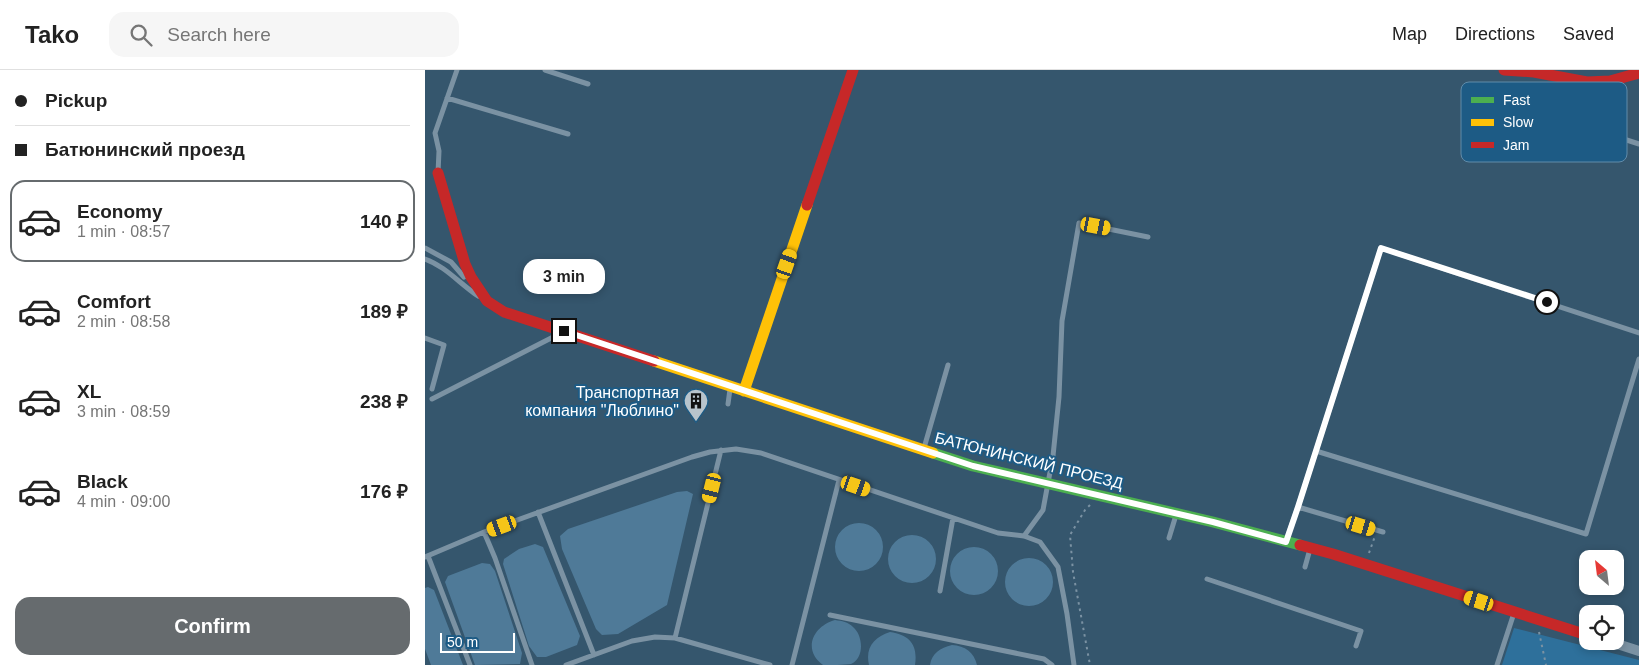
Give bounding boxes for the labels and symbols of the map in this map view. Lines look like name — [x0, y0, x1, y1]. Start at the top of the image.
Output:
legend — [1461, 82, 1627, 162]
text: Fast — [1503, 92, 1530, 108]
text: Slow — [1503, 114, 1534, 130]
text: Jam — [1503, 137, 1529, 153]
car — [1079, 216, 1112, 236]
car — [775, 247, 798, 281]
callout: 3 min — [523, 258, 605, 294]
route start — [1536, 291, 1558, 313]
route end — [553, 320, 575, 342]
place label: Транспортная компания "Люблино" — [525, 384, 679, 419]
building icon: Транспортная компания "Люблино" — [683, 388, 709, 422]
street label: БАТЮНИНСКИЙ ПРОЕЗД — [933, 428, 1125, 492]
car — [701, 472, 722, 504]
car — [839, 474, 872, 498]
car — [485, 514, 518, 538]
car — [1344, 514, 1377, 538]
north arrow — [1579, 550, 1624, 595]
car — [1462, 589, 1495, 613]
scale bar — [440, 630, 515, 653]

